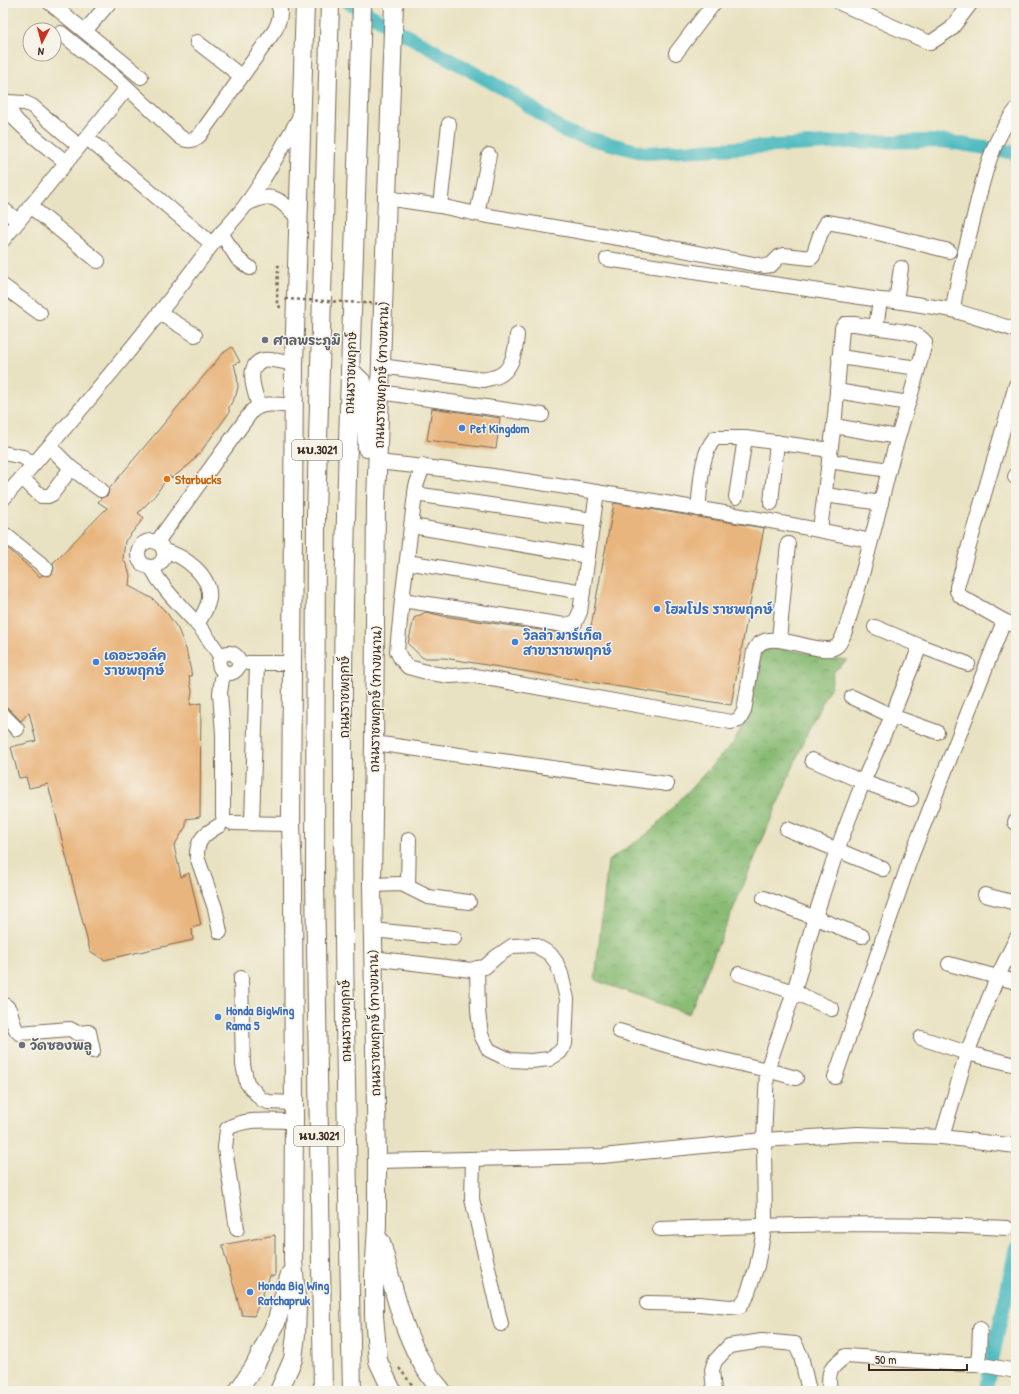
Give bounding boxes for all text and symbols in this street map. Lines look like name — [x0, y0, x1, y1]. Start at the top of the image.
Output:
north arrow — [22, 22, 62, 62]
text: N — [37, 45, 45, 59]
street label: ถนนราชพฤกษ์ (ทางขนาน) — [369, 301, 393, 449]
place label: ศาลพระภูมิ — [273, 331, 341, 351]
street label: ถนนราชพฤกษ์ — [340, 331, 360, 414]
marker: ศาลพระภูมิ — [260, 335, 270, 345]
place label: Pet Kingdom — [470, 419, 530, 438]
marker: Pet Kingdom — [457, 423, 467, 433]
road number: นบ.3021 — [292, 440, 342, 460]
place label: Starbucks — [175, 470, 222, 488]
marker: Starbucks — [162, 474, 172, 484]
place label: โฮมโปร ราชพฤกษ์ — [665, 600, 773, 619]
marker: โฮมโปร ราชพฤกษ์ — [652, 604, 662, 614]
street label: ถนนราชพฤกษ์ (ทางขนาน) — [365, 625, 385, 773]
place label: วิลล่า มาร์เก็ต สาขาราชพฤกษ์ — [523, 626, 612, 660]
marker: วิลล่า มาร์เก็ต สาขาราชพฤกษ์ — [510, 637, 520, 647]
place label: เดอะวอล์ค ราชพฤกษ์ — [104, 646, 166, 680]
street label: ถนนราชพฤกษ์ — [335, 655, 353, 738]
marker: เดอะวอล์ค ราชพฤกษ์ — [91, 657, 101, 667]
street label: ถนนราชพฤกษ์ (ทางขนาน) — [364, 949, 384, 1097]
street label: ถนนราชพฤกษ์ — [335, 979, 355, 1062]
place label: Honda BigWing Rama 5 — [226, 1001, 294, 1034]
marker: Honda BigWing Rama 5 — [213, 1012, 223, 1022]
place label: วัดซองพลู — [30, 1036, 92, 1056]
marker: วัดซองพลู — [17, 1040, 27, 1050]
road number: นบ.3021 — [294, 1126, 344, 1146]
place label: Honda Big Wing Ratchapruk — [258, 1276, 329, 1310]
marker: Honda Big Wing Ratchapruk — [245, 1287, 255, 1297]
scale bar — [869, 1346, 967, 1372]
text: 50 m — [875, 1351, 896, 1368]

